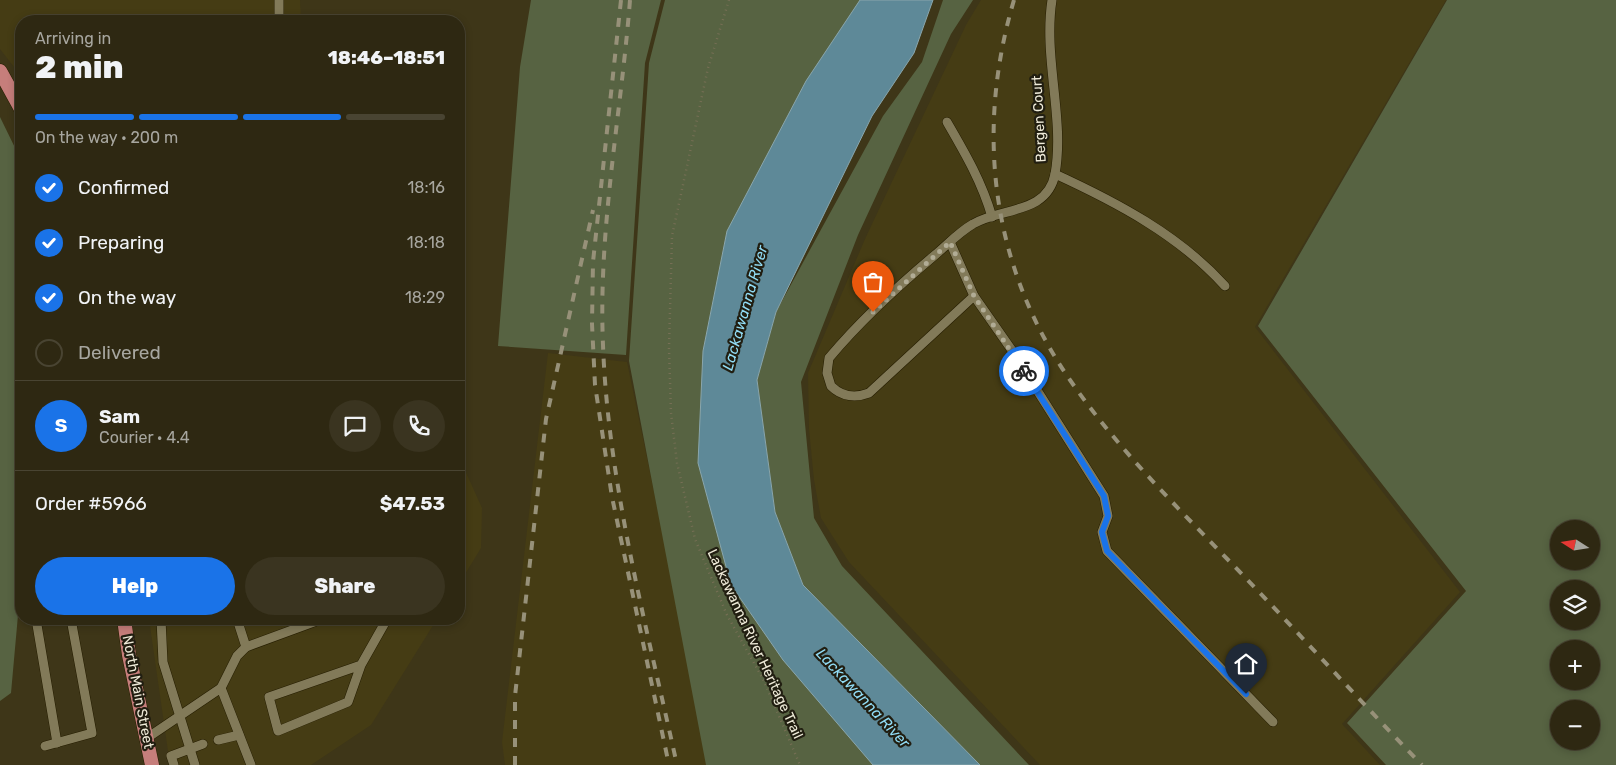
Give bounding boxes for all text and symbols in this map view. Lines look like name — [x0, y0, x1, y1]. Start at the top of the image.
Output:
text: Arriving in — [35, 29, 111, 48]
text: 18:46–18:51 — [328, 46, 445, 69]
text: 2 min — [35, 48, 124, 86]
street label: Bergen Court — [1028, 75, 1050, 163]
text: On the way · 200 m — [35, 128, 178, 147]
icon: check — [35, 174, 63, 202]
text: Confirmed — [78, 176, 169, 199]
text: 18:16 — [407, 178, 445, 197]
icon: check — [35, 229, 63, 257]
text: Preparing — [78, 231, 164, 254]
text: 18:18 — [407, 233, 445, 252]
water label: Lackawanna River — [719, 242, 772, 373]
pin — [852, 261, 894, 312]
icon: bag — [859, 268, 887, 296]
icon: check — [35, 284, 63, 312]
text: On the way — [78, 286, 176, 309]
text: 18:29 — [405, 288, 445, 307]
text: Delivered — [78, 341, 161, 364]
courier — [999, 346, 1049, 396]
icon: bike — [1010, 357, 1038, 385]
button: chat — [329, 400, 381, 452]
button: phone — [393, 400, 445, 452]
text: Sam — [99, 405, 140, 428]
text: S — [55, 414, 67, 437]
text: Courier · 4.4 — [99, 428, 190, 447]
text: Order #5966 — [35, 492, 147, 515]
text: $47.53 — [380, 492, 445, 515]
north arrow — [1550, 520, 1600, 570]
map controls — [1550, 520, 1600, 750]
street label: Lackawanna River Heritage Trail — [704, 547, 806, 741]
button: Help — [35, 557, 235, 615]
button: Share — [245, 557, 445, 615]
button: layers — [1550, 580, 1600, 630]
street label: North Main Street — [119, 634, 157, 751]
button: + — [1550, 640, 1600, 690]
pin — [1225, 643, 1267, 694]
water label: Lackawanna River — [812, 645, 914, 752]
icon: home — [1232, 650, 1260, 678]
button: − — [1550, 700, 1600, 750]

